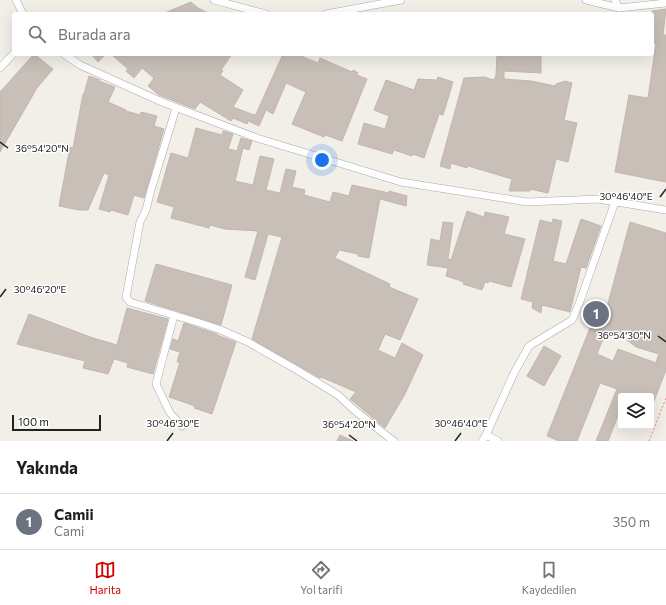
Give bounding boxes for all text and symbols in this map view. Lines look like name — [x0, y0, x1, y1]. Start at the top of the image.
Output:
search box — [12, 12, 654, 56]
icon: search — [26, 23, 48, 45]
text: Burada ara — [58, 25, 131, 43]
text: 36°54'20"N — [15, 142, 69, 154]
your location — [312, 150, 332, 170]
text: 30°46'40"E — [599, 190, 653, 202]
text: 30°46'20"E — [14, 283, 66, 295]
pin: 1 — [583, 299, 609, 329]
text: 36°54'30"N — [597, 329, 651, 341]
map controls — [618, 393, 654, 429]
button: layers — [618, 393, 654, 429]
scale bar — [12, 413, 101, 432]
text: 100 m — [18, 415, 49, 428]
text: 30°46'30"E — [147, 417, 200, 429]
text: 30°46'40"E — [434, 417, 488, 429]
text: 36°54'20"N — [322, 418, 376, 430]
text: Yakında — [16, 457, 78, 478]
text: Camii — [54, 505, 94, 523]
text: 1 — [26, 514, 32, 530]
text: 350 m — [613, 514, 650, 530]
text: Cami — [54, 523, 84, 539]
tab: Harita — [90, 559, 121, 596]
tab: Yol tarifi — [300, 559, 342, 596]
tab: Kaydedilen — [522, 559, 576, 596]

